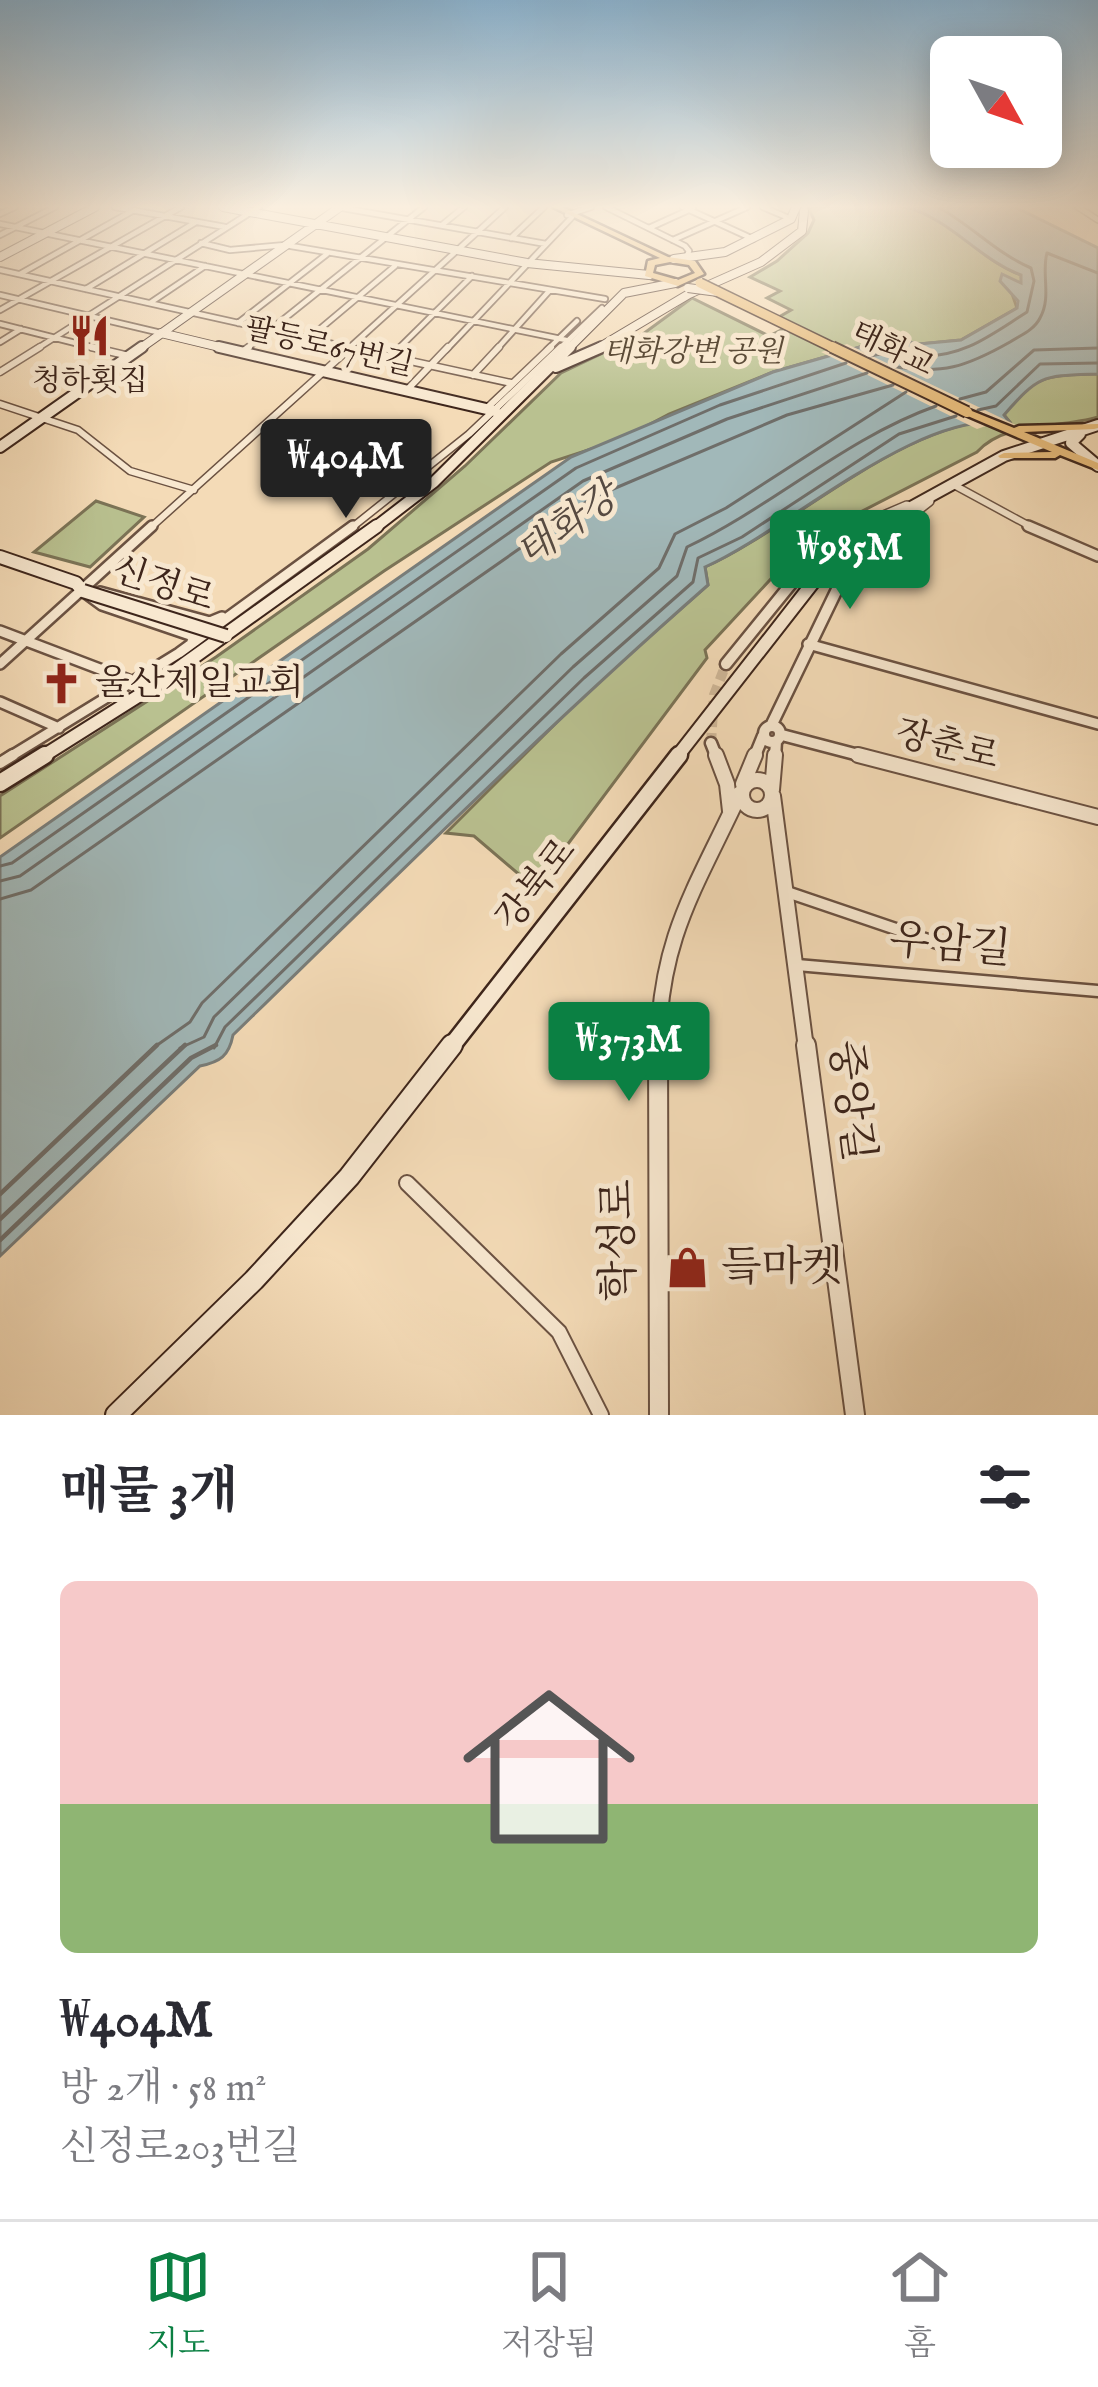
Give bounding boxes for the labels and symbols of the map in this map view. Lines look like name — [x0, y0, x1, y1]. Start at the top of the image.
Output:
north arrow — [930, 36, 1062, 168]
street label: 팔등로67번길 — [241, 310, 417, 386]
restaurant icon: 청하횟집 — [67, 313, 113, 359]
street label: 태화교 — [845, 314, 939, 386]
park label: 태화강변 공원 — [603, 334, 785, 372]
place label: 청하횟집 — [32, 363, 148, 401]
pin: ₩404M — [262, 419, 430, 521]
water label: 태화강 — [508, 470, 632, 579]
pin: ₩985M — [766, 510, 934, 612]
street label: 신정로 — [106, 547, 220, 623]
church icon: 울산제일교회 — [38, 661, 84, 707]
place label: 울산제일교회 — [95, 661, 304, 707]
street label: 장춘로 — [891, 711, 1003, 781]
street label: 강북로 — [487, 830, 587, 940]
street label: 우암길 — [887, 914, 1013, 978]
pin: ₩373M — [545, 1002, 713, 1104]
street label: 중앙길 — [816, 1037, 884, 1165]
street label: 학성로 — [592, 1179, 648, 1301]
place label: 듴마켓 — [721, 1242, 843, 1295]
shop icon: 듴마켓 — [664, 1245, 710, 1291]

